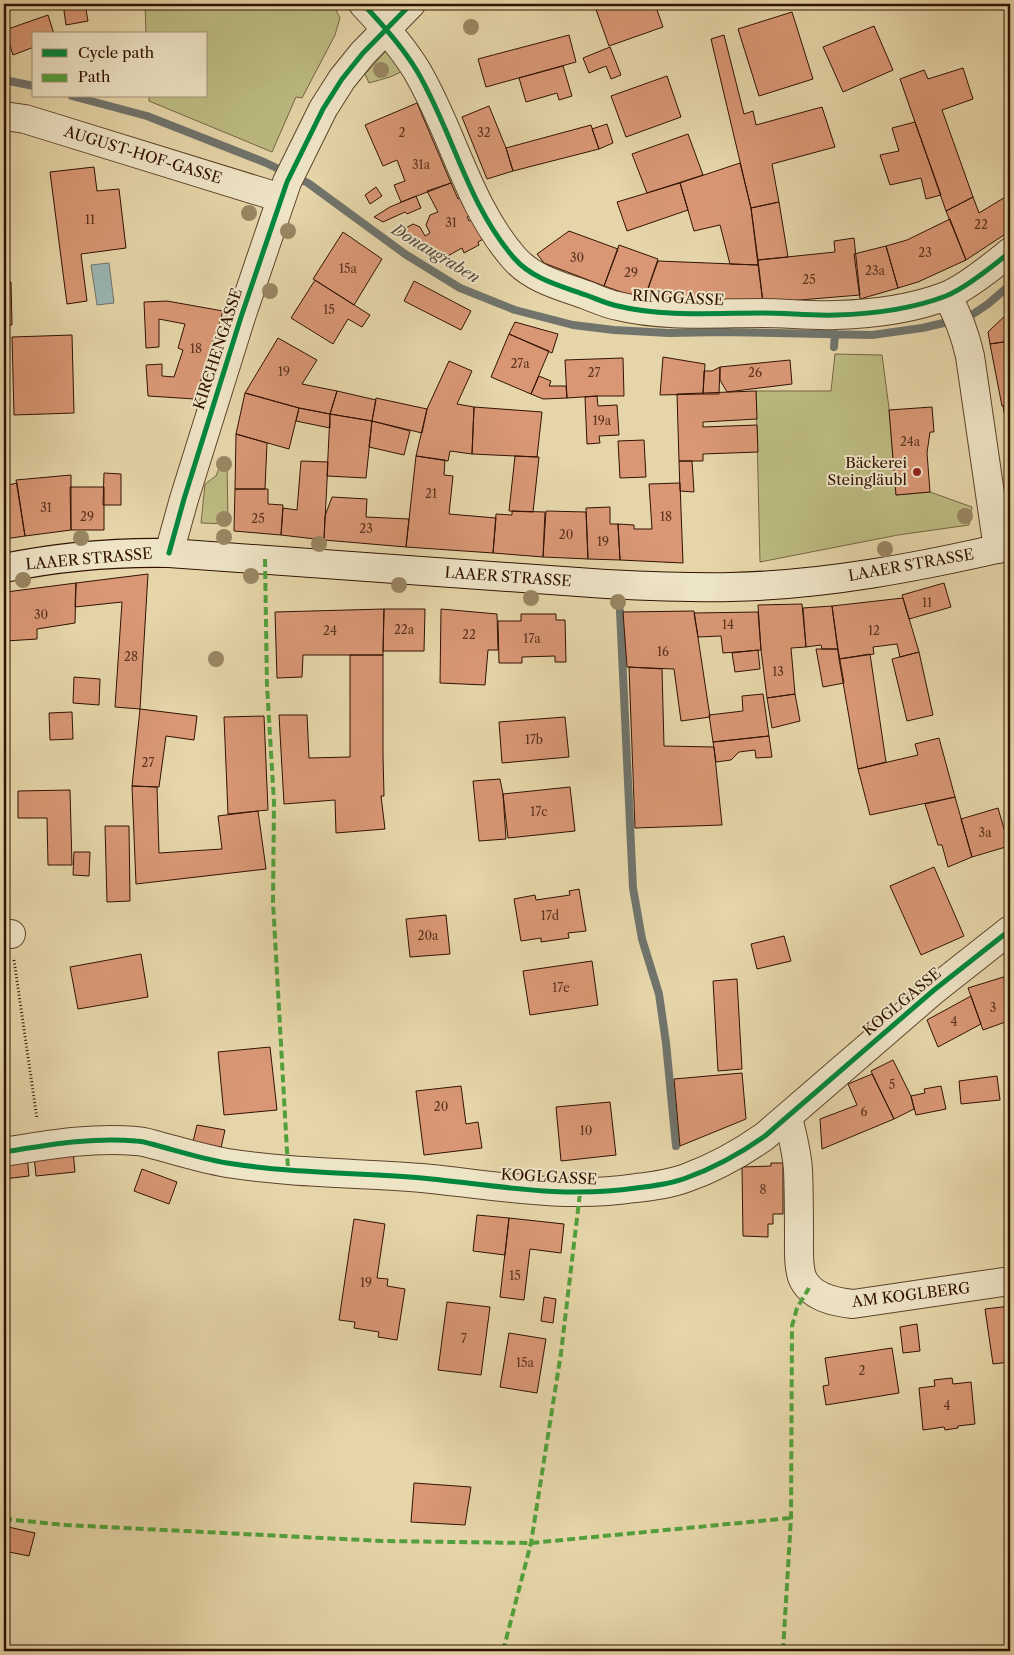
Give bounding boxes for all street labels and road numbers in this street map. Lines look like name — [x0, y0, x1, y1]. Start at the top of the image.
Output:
street label: AUGUST-HOF-GASSE — [61, 121, 224, 188]
street label: KIRCHENGASSE — [189, 286, 246, 412]
street label: RINGGASSE — [631, 286, 725, 309]
street label: LAAER STRASSE — [25, 543, 153, 574]
street label: LAAER STRASSE — [847, 544, 975, 585]
street label: LAAER STRASSE — [444, 563, 572, 590]
street label: KOGLGASSE — [859, 963, 945, 1040]
street label: KOGLGASSE — [500, 1164, 598, 1189]
street label: AM KOGLBERG — [850, 1278, 971, 1311]

